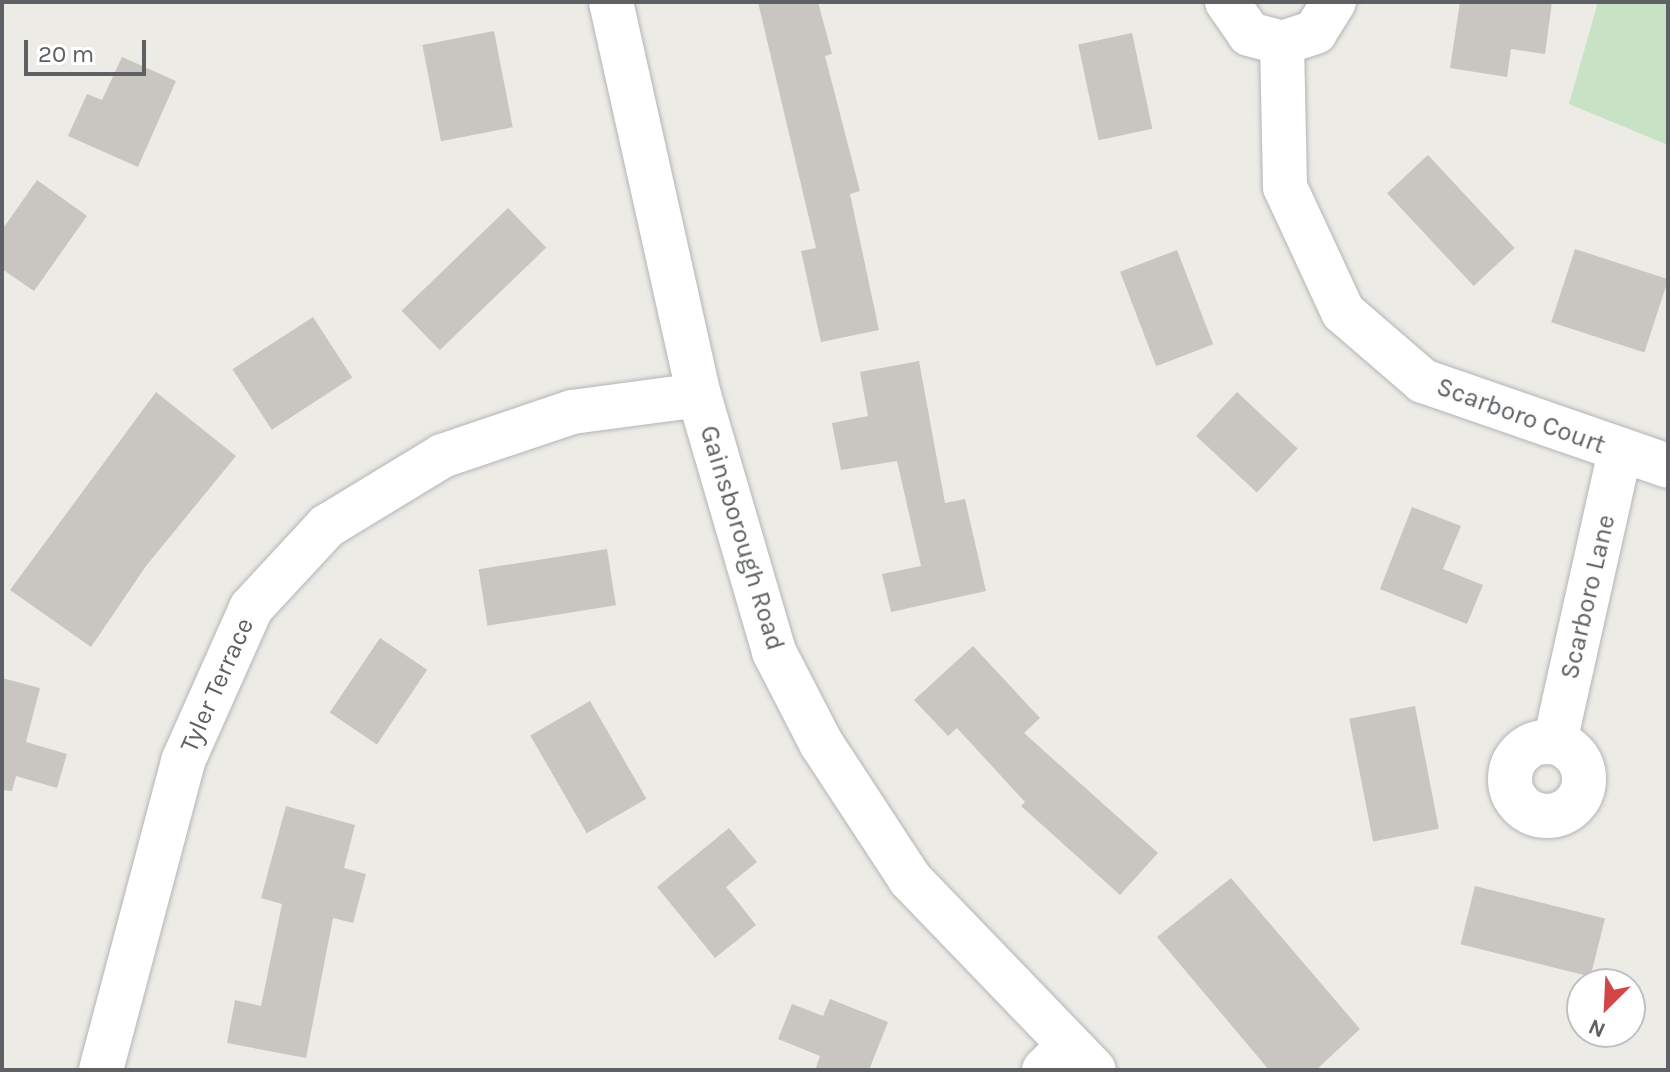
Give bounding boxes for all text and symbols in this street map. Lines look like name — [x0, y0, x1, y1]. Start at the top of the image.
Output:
scale bar — [28, 24, 150, 74]
text: 20 m — [38, 40, 94, 68]
street label: Scarboro Court — [1432, 371, 1610, 461]
street label: Gainsborough Road — [693, 422, 791, 654]
street label: Scarboro Lane — [1554, 512, 1622, 682]
street label: Tyler Terrace — [174, 613, 260, 757]
north arrow — [1566, 968, 1646, 1048]
text: N — [1585, 1013, 1610, 1043]

